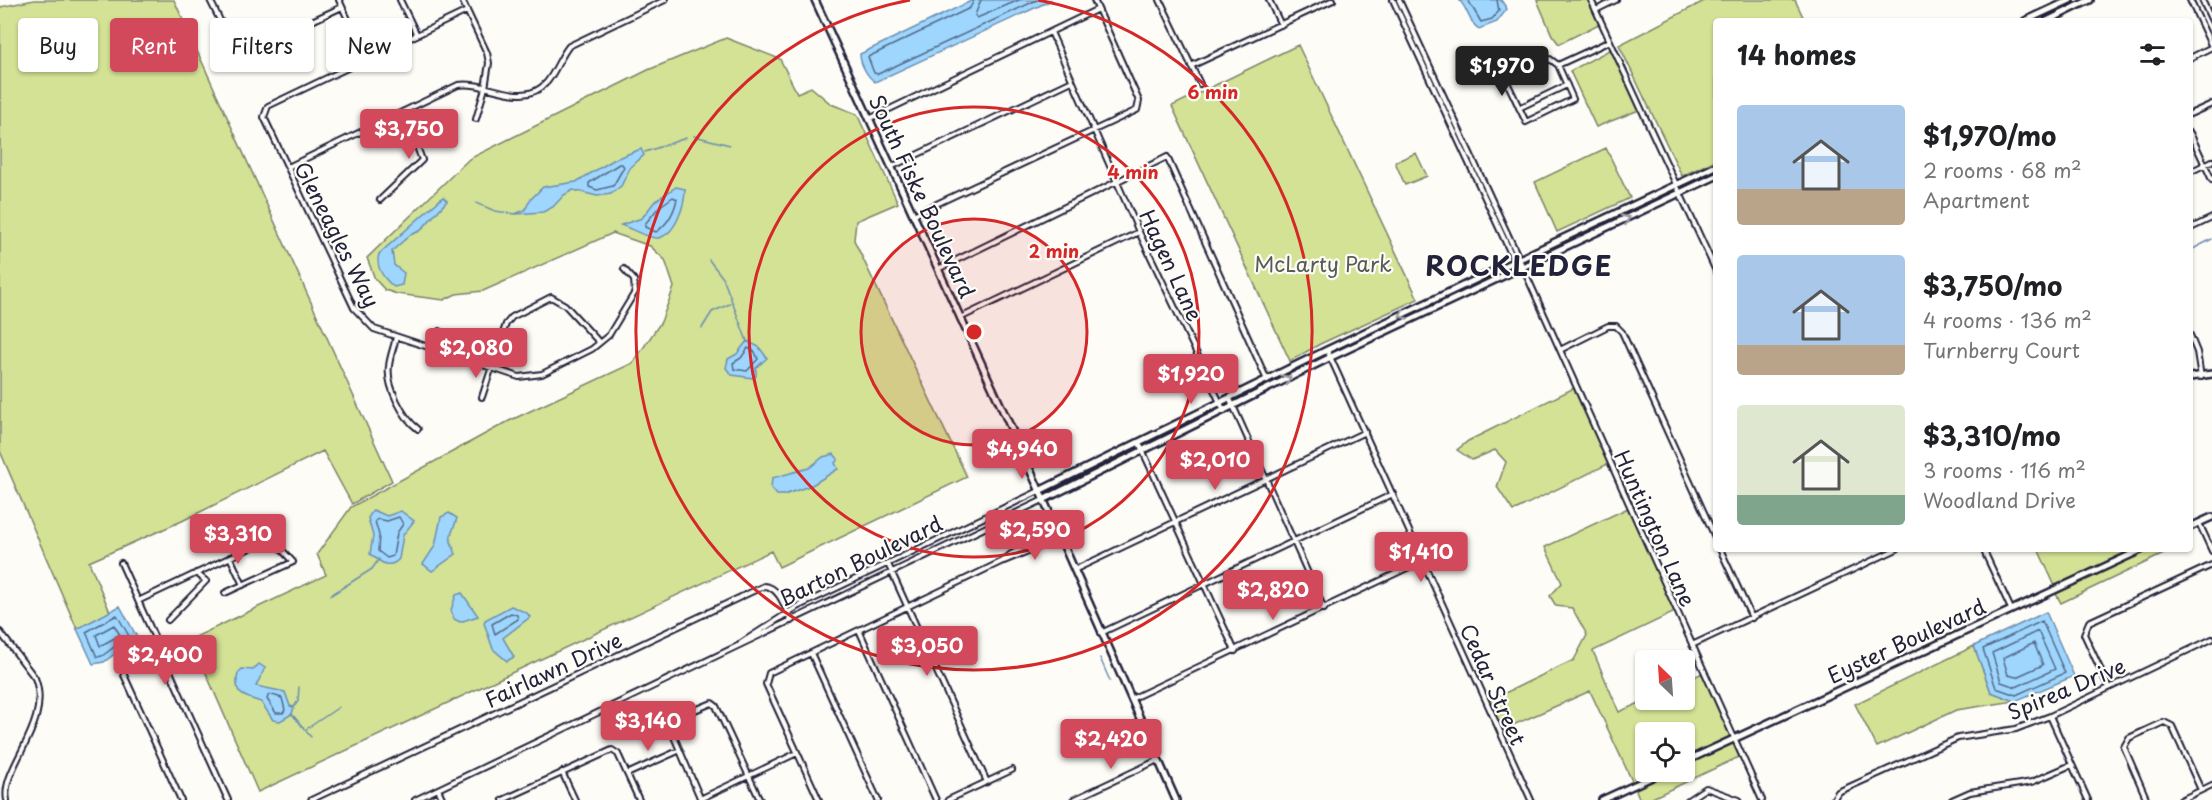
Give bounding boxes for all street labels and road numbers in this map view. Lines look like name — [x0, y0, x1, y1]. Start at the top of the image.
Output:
street label: South Fiske Boulevard — [862, 89, 984, 303]
street label: Gleneagles Way — [287, 155, 389, 313]
street label: Hagen Lane — [1132, 204, 1212, 326]
street label: Huntington Lane — [1607, 445, 1705, 611]
street label: Barton Boulevard — [773, 506, 947, 613]
street label: Eyster Boulevard — [1822, 589, 1990, 691]
street label: Cedar Street — [1453, 618, 1535, 750]
street label: Fairlawn Drive — [479, 623, 627, 715]
street label: Spirea Drive — [2002, 649, 2130, 727]

